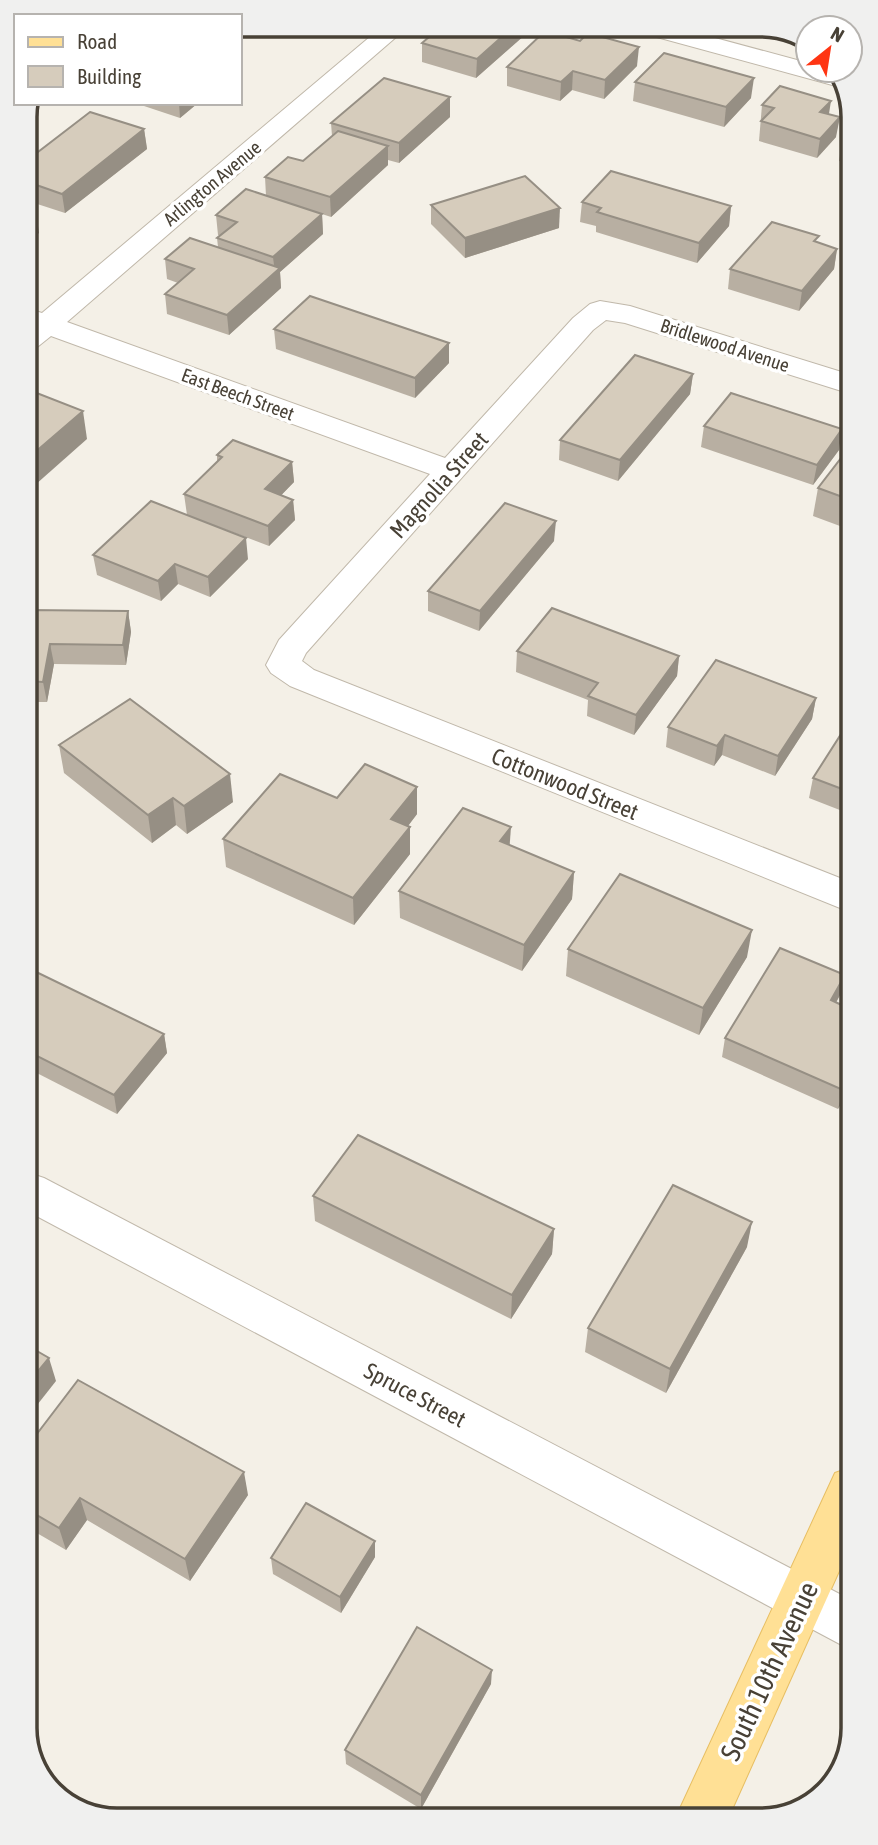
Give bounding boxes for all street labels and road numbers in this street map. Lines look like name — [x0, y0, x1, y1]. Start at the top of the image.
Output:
street label: Arlington Avenue — [159, 136, 265, 230]
street label: Bridlewood Avenue — [658, 314, 792, 376]
street label: East Beech Street — [179, 363, 297, 425]
street label: Magnolia Street — [385, 427, 493, 543]
street label: Cottonwood Street — [488, 743, 642, 825]
street label: Spruce Street — [360, 1357, 470, 1433]
street label: South 10th Avenue — [714, 1577, 824, 1765]

